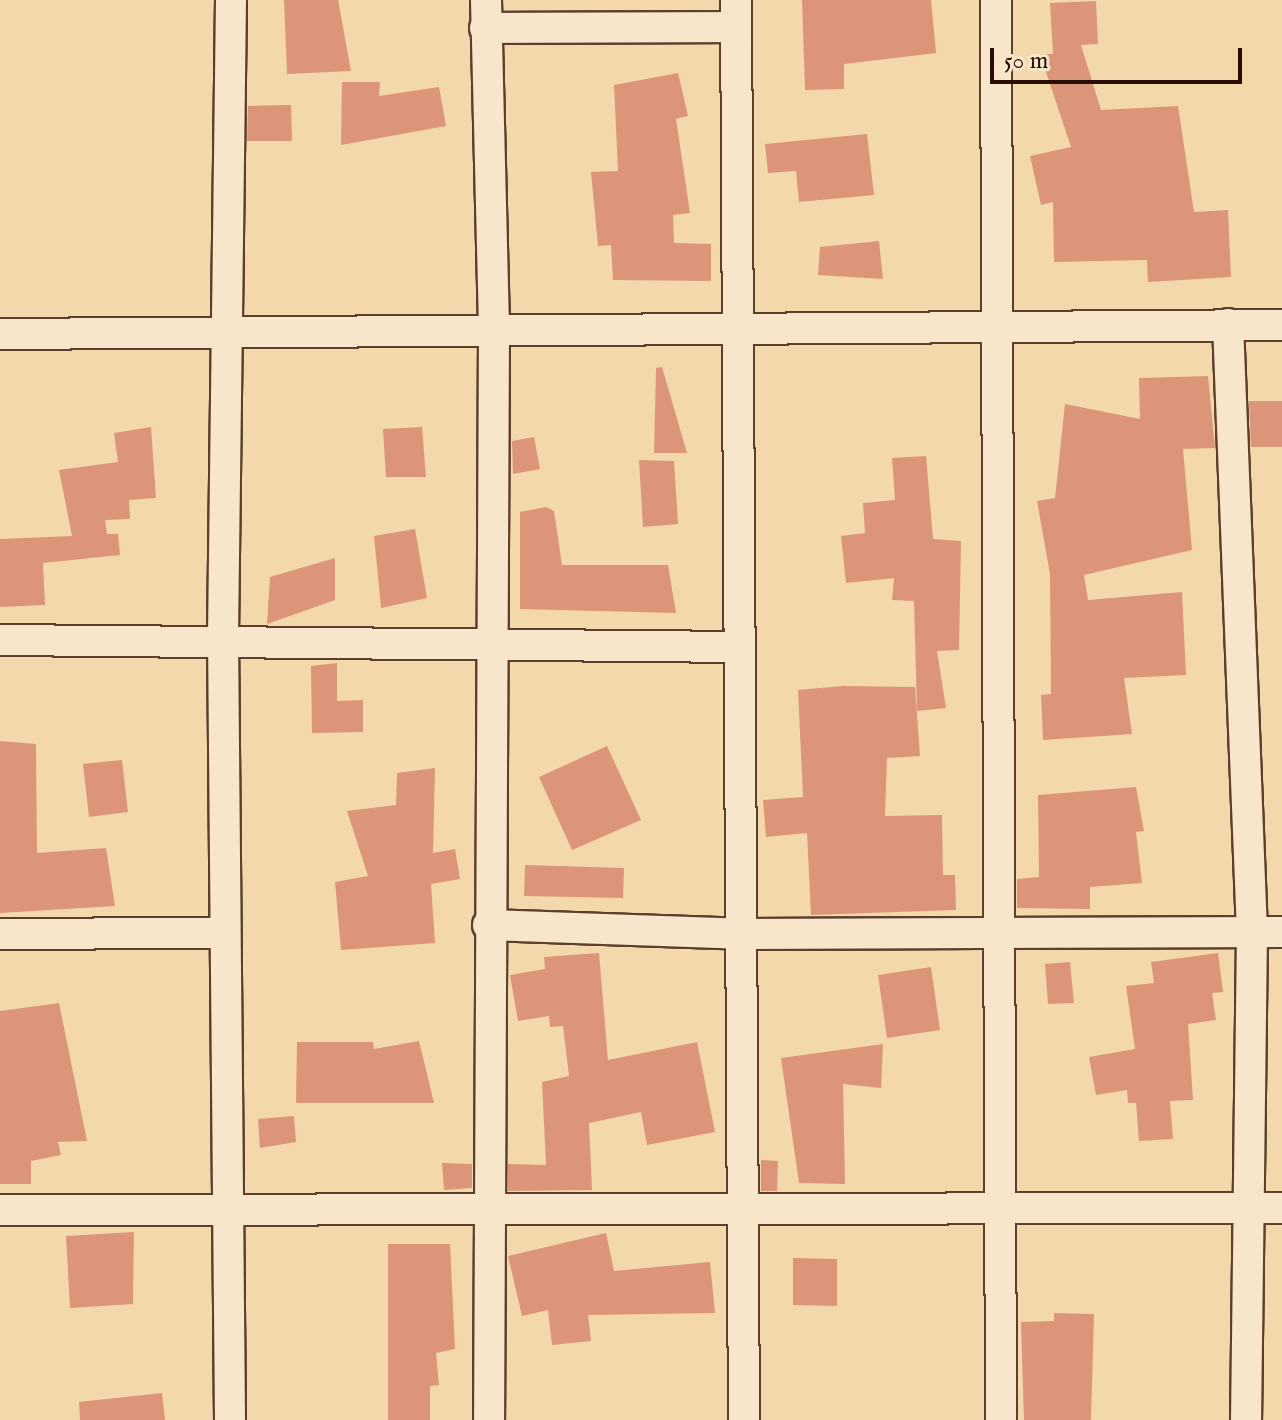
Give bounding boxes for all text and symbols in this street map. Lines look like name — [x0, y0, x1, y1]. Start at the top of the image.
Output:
scale bar — [994, 32, 1246, 82]
text: 50 m — [1004, 46, 1048, 77]

